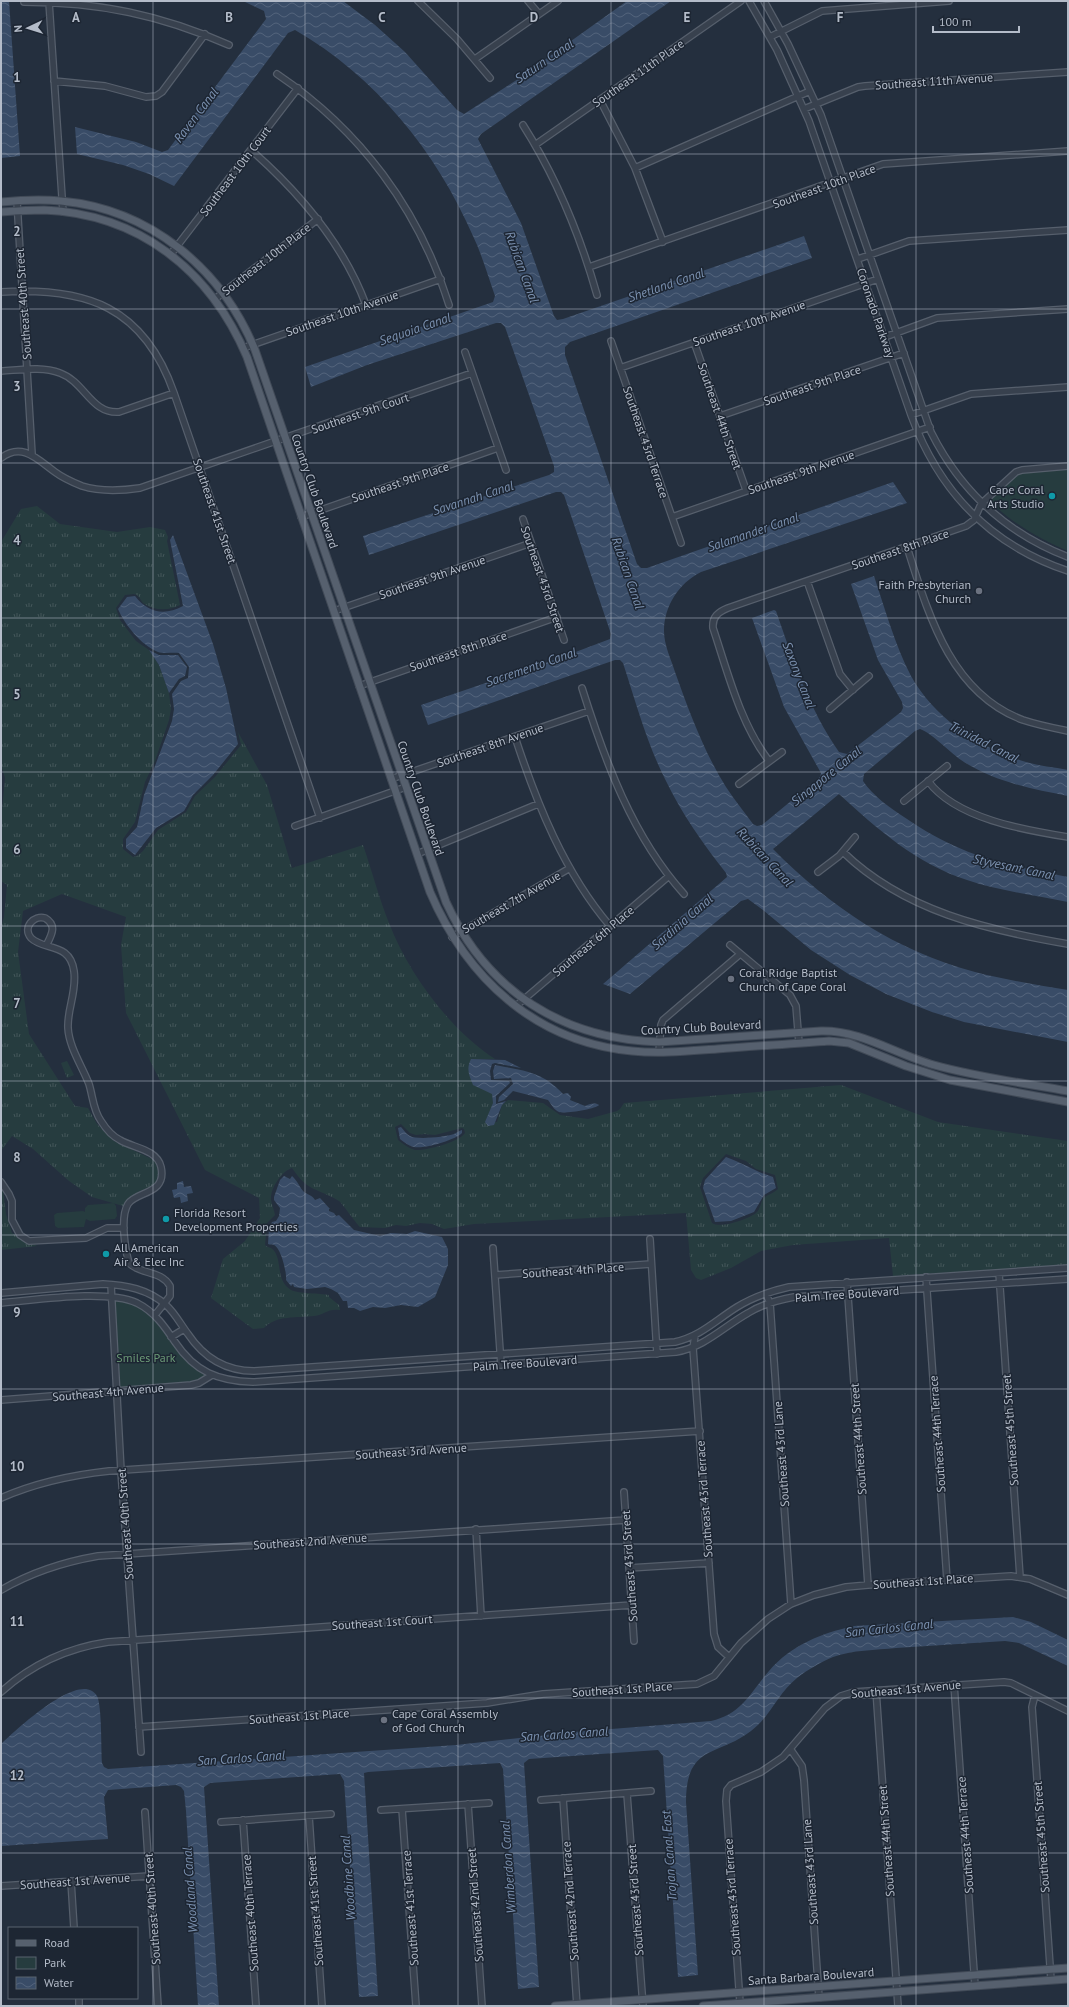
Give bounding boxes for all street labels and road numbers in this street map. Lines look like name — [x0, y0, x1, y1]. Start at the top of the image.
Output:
street label: Southeast 11th Place — [589, 36, 687, 110]
street label: Southeast 11th Avenue — [874, 69, 994, 93]
street label: Southeast 10th Court — [196, 123, 274, 219]
street label: Southeast 10th Place — [770, 160, 878, 212]
street label: Southeast 10th Place — [219, 220, 313, 298]
street label: Southeast 40th Street — [12, 248, 34, 360]
street label: Coronado Parkway — [854, 266, 899, 360]
street label: Southeast 10th Avenue — [284, 287, 400, 339]
street label: Southeast 10th Avenue — [691, 297, 807, 349]
street label: Southeast 44th Street — [695, 361, 745, 471]
street label: Southeast 9th Place — [761, 361, 863, 409]
street label: Southeast 43rd Terrace — [620, 384, 672, 500]
street label: Southeast 9th Court — [309, 389, 411, 437]
street label: Country Club Boulevard — [288, 432, 342, 550]
street label: Southeast 9th Avenue — [746, 447, 856, 497]
street label: Southeast 41st Street — [190, 456, 240, 566]
street label: Southeast 9th Place — [349, 458, 451, 506]
street label: Southeast 43rd Street — [518, 524, 568, 634]
street label: Southeast 8th Place — [849, 525, 951, 573]
street label: Southeast 9th Avenue — [377, 552, 487, 602]
street label: Southeast 8th Place — [407, 627, 509, 675]
street label: Southeast 8th Avenue — [435, 720, 545, 770]
street label: Country Club Boulevard — [394, 739, 448, 857]
street label: Southeast 7th Avenue — [459, 868, 563, 936]
street label: Southeast 6th Place — [549, 902, 637, 980]
street label: Country Club Boulevard — [640, 1016, 762, 1038]
street label: Southeast 4th Place — [522, 1259, 624, 1281]
street label: Palm Tree Boulevard — [794, 1283, 900, 1305]
street label: Palm Tree Boulevard — [472, 1352, 578, 1374]
street label: Southeast 45th Street — [999, 1374, 1021, 1486]
street label: Southeast 44th Terrace — [925, 1375, 949, 1493]
street label: Southeast 4th Avenue — [52, 1380, 164, 1404]
street label: Southeast 44th Street — [847, 1383, 869, 1495]
street label: Southeast 43rd Lane — [770, 1401, 792, 1507]
street label: Southeast 3rd Avenue — [355, 1440, 467, 1462]
street label: Southeast 43rd Terrace — [692, 1440, 716, 1558]
street label: Southeast 40th Street — [114, 1468, 136, 1580]
street label: Southeast 43rd Street — [618, 1510, 640, 1622]
street label: Southeast 2nd Avenue — [253, 1530, 367, 1552]
street label: Southeast 1st Place — [872, 1570, 974, 1592]
street label: Southeast 1st Court — [331, 1611, 433, 1633]
street label: Southeast 1st Avenue — [850, 1677, 962, 1701]
street label: Southeast 1st Place — [571, 1678, 673, 1700]
street label: Southeast 1st Place — [248, 1705, 350, 1727]
street label: Southeast 44th Terrace — [953, 1776, 977, 1894]
street label: Southeast 45th Street — [1030, 1781, 1052, 1893]
street label: Southeast 44th Street — [875, 1785, 897, 1897]
street label: Southeast 43rd Lane — [799, 1819, 821, 1925]
street label: Southeast 43rd Terrace — [720, 1838, 744, 1956]
street label: Southeast 42nd Terrace — [558, 1841, 582, 1961]
street label: Southeast 43rd Street — [624, 1844, 646, 1956]
street label: Southeast 42nd Street — [464, 1847, 486, 1963]
street label: Southeast 41st Terrace — [398, 1850, 422, 1966]
street label: Southeast 40th Street — [141, 1853, 163, 1965]
street label: Southeast 40th Terrace — [238, 1854, 262, 1972]
street label: Southeast 41st Street — [304, 1855, 326, 1967]
street label: Southeast 1st Avenue — [19, 1870, 131, 1892]
street label: Santa Barbara Boulevard — [747, 1964, 875, 1988]

